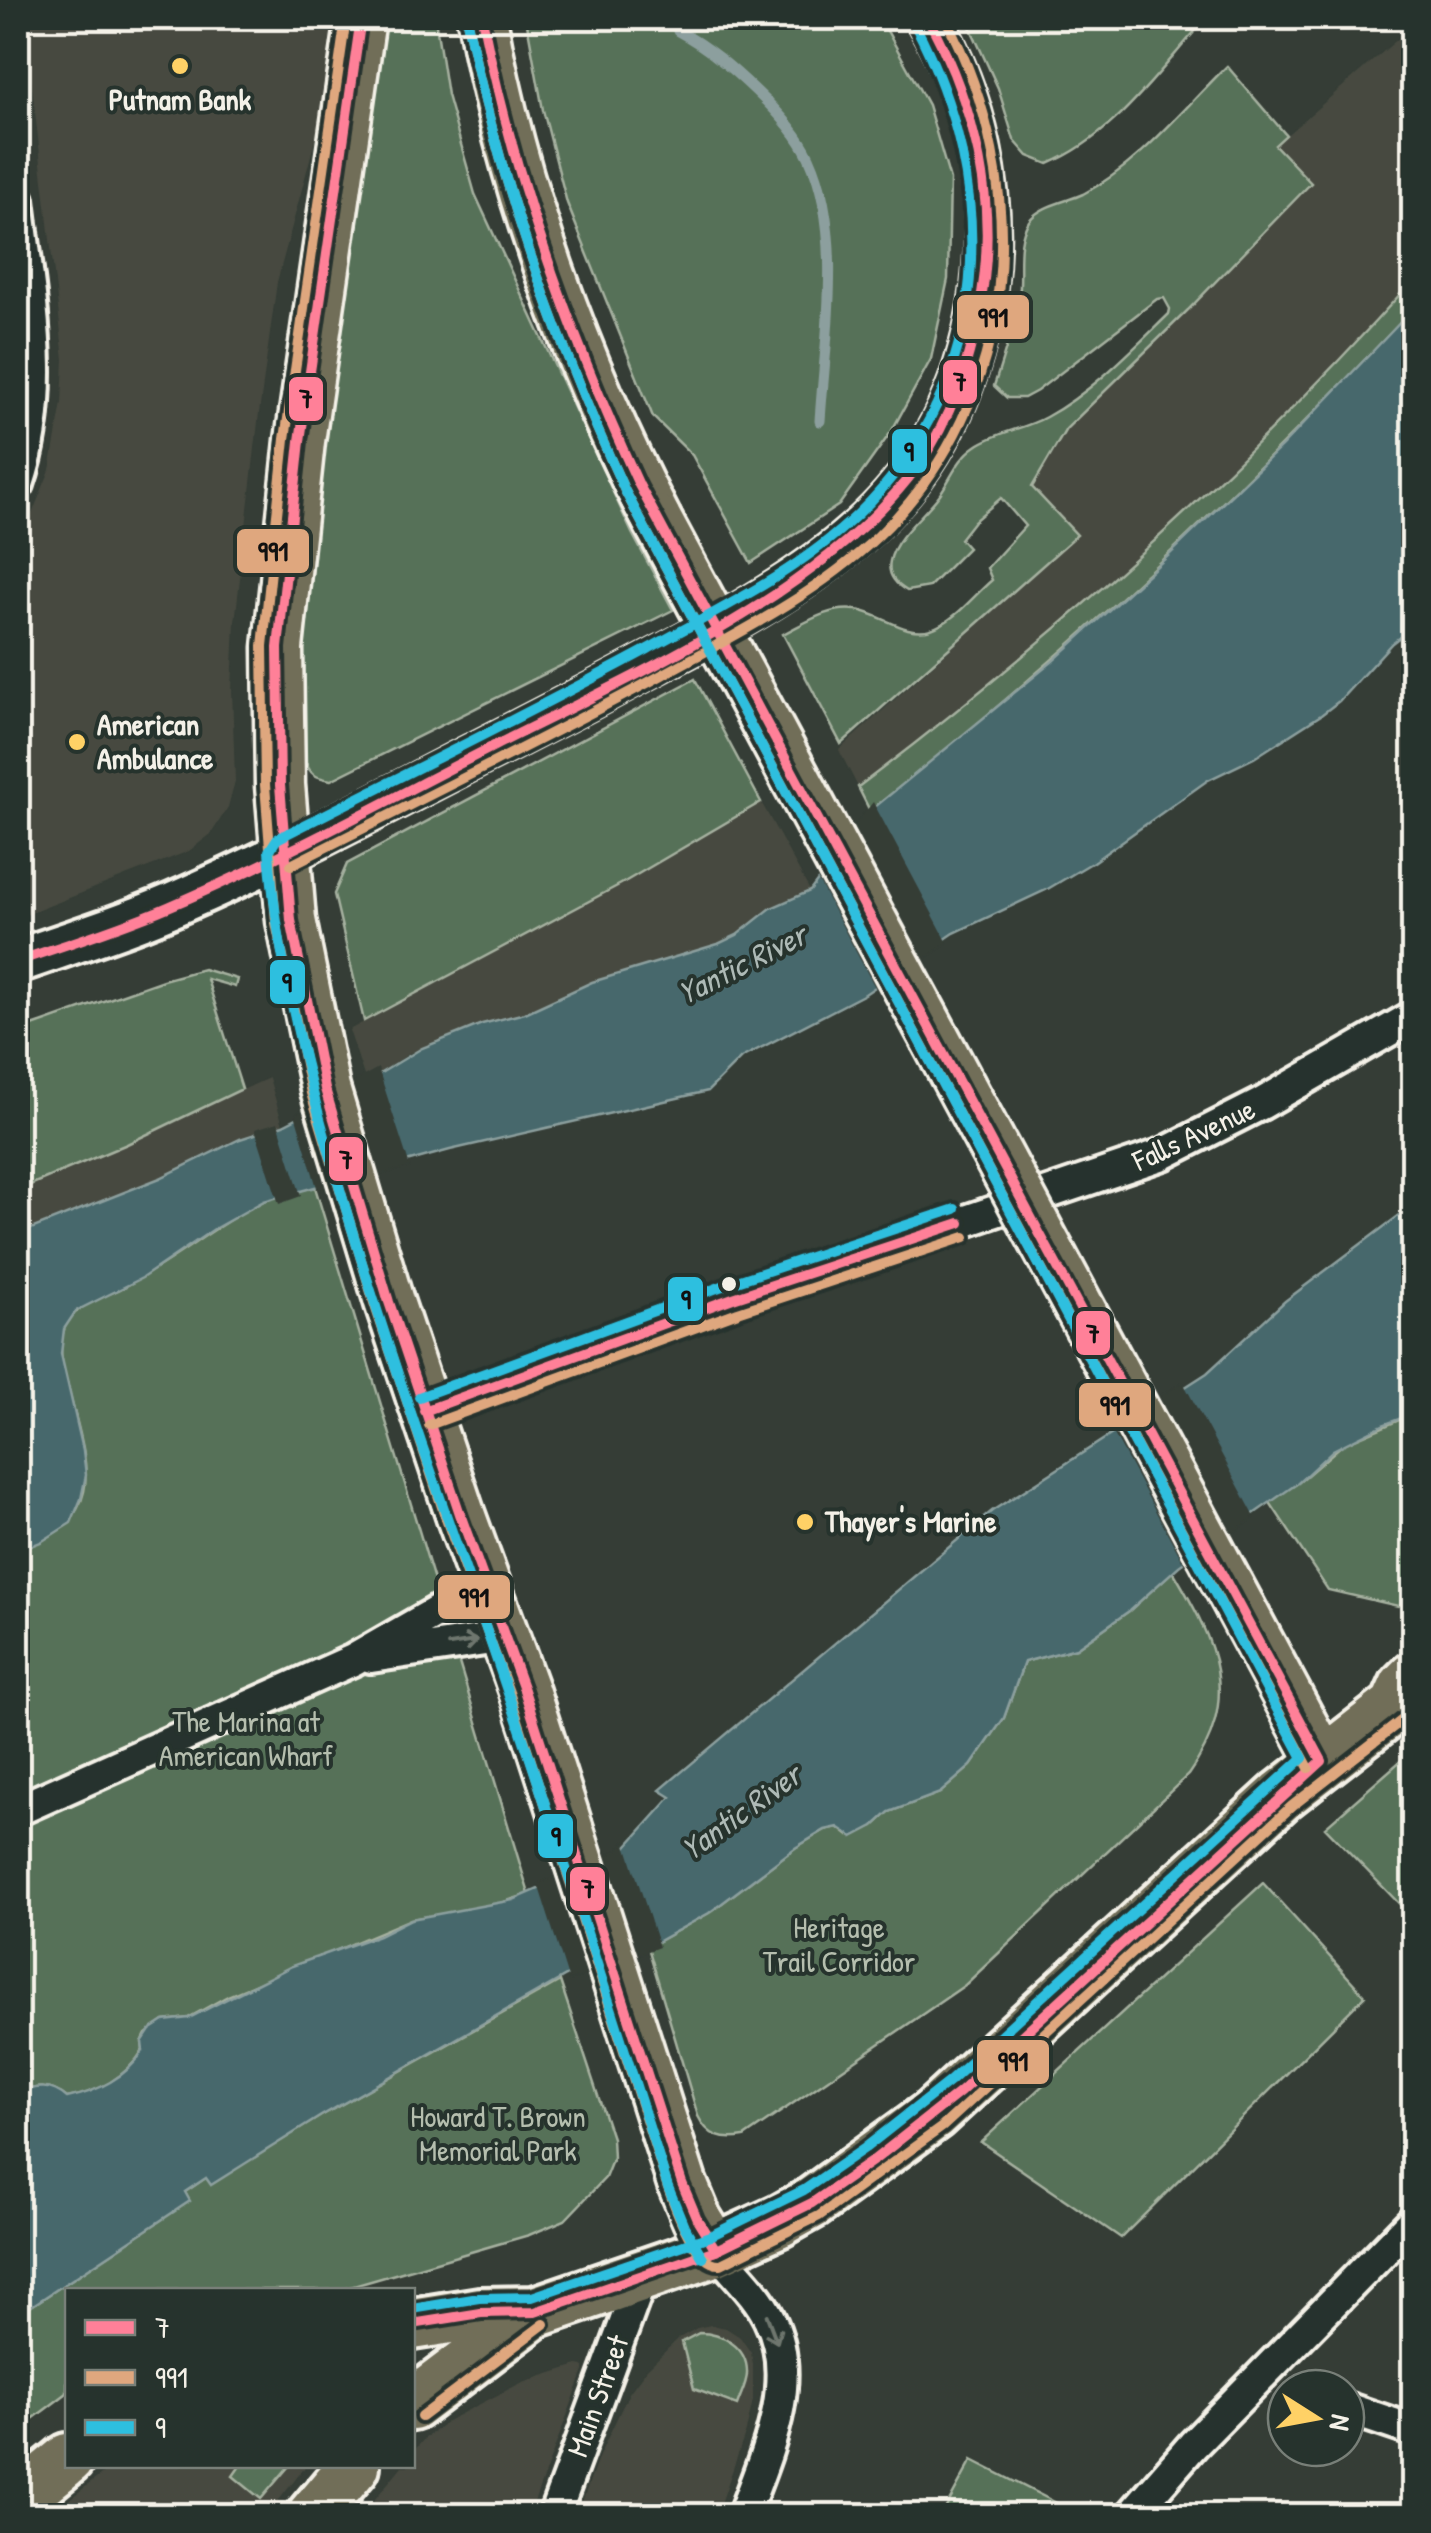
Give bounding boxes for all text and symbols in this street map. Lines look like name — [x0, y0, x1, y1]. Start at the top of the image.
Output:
marker: Putnam Bank — [169, 55, 191, 77]
place label: Putnam Bank — [109, 79, 252, 119]
line badge: 991 — [955, 293, 1031, 341]
text: 991 — [978, 298, 1008, 336]
line badge: 7 — [941, 358, 979, 406]
text: 7 — [952, 362, 967, 400]
line badge: 7 — [287, 375, 325, 423]
text: 7 — [298, 379, 313, 417]
line badge: 9 — [890, 427, 929, 475]
text: 9 — [904, 432, 914, 470]
line badge: 991 — [235, 527, 311, 575]
text: 991 — [258, 532, 288, 570]
place label: American Ambulance — [97, 704, 213, 778]
marker: American Ambulance — [66, 731, 88, 753]
water label: Yantic River — [670, 911, 817, 1014]
line badge: 9 — [268, 958, 307, 1006]
text: 9 — [282, 963, 292, 1001]
street label: Falls Avenue — [1125, 1088, 1261, 1180]
line badge: 7 — [327, 1135, 365, 1183]
text: 7 — [338, 1140, 353, 1178]
unlabelled marker — [719, 1274, 739, 1294]
line badge: 9 — [666, 1275, 705, 1323]
text: 9 — [681, 1280, 691, 1318]
line badge: 7 — [1074, 1309, 1112, 1357]
text: 7 — [1085, 1314, 1100, 1352]
line badge: 991 — [1077, 1381, 1153, 1429]
text: 991 — [1100, 1386, 1130, 1424]
place label: Thayer's Marine — [824, 1501, 996, 1542]
marker: Thayer's Marine — [794, 1511, 816, 1533]
line badge: 991 — [436, 1573, 512, 1621]
text: 991 — [459, 1578, 489, 1616]
one-way arrow — [447, 1634, 479, 1652]
park label: The Marina at American Wharf — [159, 1701, 333, 1775]
water label: Yantic River — [672, 1751, 812, 1870]
line badge: 9 — [536, 1812, 575, 1860]
text: 9 — [551, 1817, 561, 1855]
line badge: 7 — [568, 1865, 607, 1913]
text: 7 — [580, 1869, 595, 1907]
park label: Heritage Trail Corridor — [763, 1907, 916, 1981]
line badge: 991 — [975, 2038, 1051, 2086]
text: 991 — [998, 2042, 1028, 2080]
park label: Howard T. Brown Memorial Park — [410, 2096, 586, 2170]
legend — [65, 2288, 415, 2468]
text: 7 — [155, 2307, 170, 2347]
one-way arrow — [764, 2312, 782, 2343]
street label: Main Street — [557, 2329, 638, 2462]
text: 991 — [155, 2357, 188, 2397]
north arrow — [1266, 2368, 1366, 2468]
text: 9 — [155, 2407, 166, 2447]
text: N — [1320, 2412, 1361, 2434]

